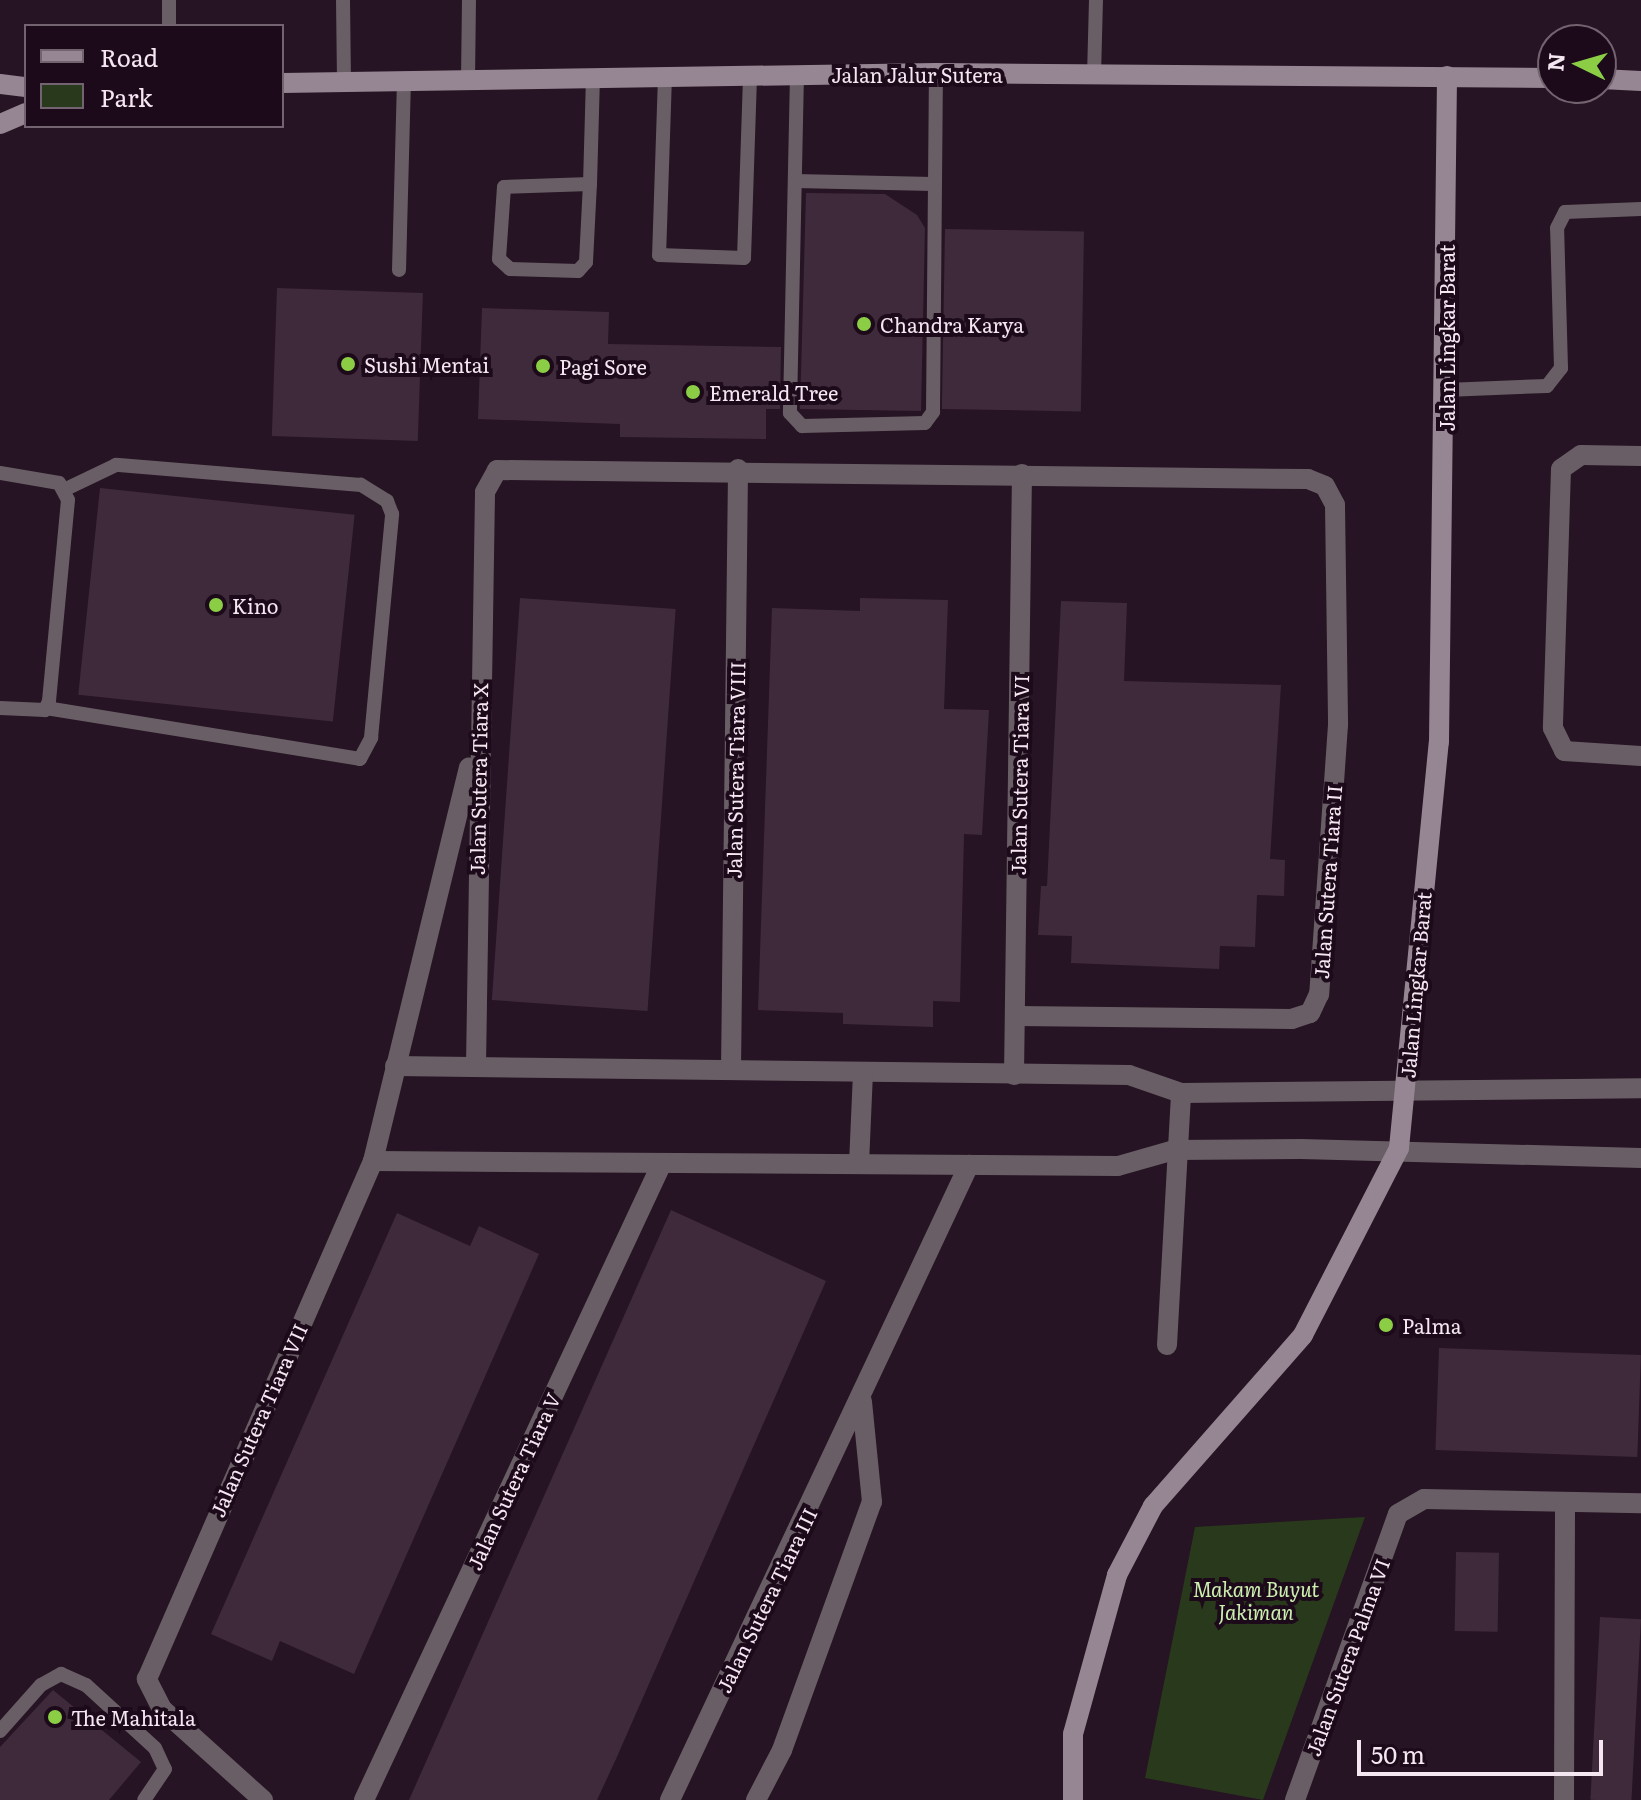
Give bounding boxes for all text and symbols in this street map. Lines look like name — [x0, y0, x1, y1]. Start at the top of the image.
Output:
legend — [24, 24, 284, 128]
north arrow — [1537, 24, 1617, 104]
text: Road — [100, 39, 158, 74]
text: N — [1537, 51, 1572, 73]
street label: Jalan Jalur Sutera — [831, 62, 1003, 86]
text: Park — [100, 79, 153, 114]
street label: Jalan Lingkar Barat — [1434, 245, 1458, 431]
place label: Chandra Karya — [880, 312, 1024, 336]
marker: Chandra Karya — [855, 315, 873, 333]
place label: Sushi Mentai — [364, 352, 489, 376]
place label: Pagi Sore — [559, 354, 647, 378]
marker: Sushi Mentai — [339, 355, 357, 373]
marker: Pagi Sore — [534, 357, 552, 375]
place label: Emerald Tree — [709, 380, 838, 404]
marker: Emerald Tree — [684, 383, 702, 401]
place label: Kino — [232, 593, 279, 617]
marker: Kino — [207, 596, 225, 614]
street label: Jalan Sutera Tiara VIII — [721, 661, 749, 879]
street label: Jalan Sutera Tiara VI — [1005, 674, 1033, 876]
street label: Jalan Sutera Tiara X — [464, 683, 492, 875]
street label: Jalan Sutera Tiara II — [1308, 784, 1346, 980]
street label: Jalan Lingkar Barat — [1395, 891, 1435, 1079]
place label: Palma — [1402, 1313, 1462, 1337]
marker: Palma — [1377, 1316, 1395, 1334]
street label: Jalan Sutera Tiara VII — [205, 1320, 311, 1520]
street label: Jalan Sutera Tiara V — [461, 1389, 565, 1573]
street label: Jalan Sutera Tiara III — [711, 1504, 821, 1696]
street label: Jalan Sutera Palma VI — [1300, 1555, 1394, 1759]
park label: Makam Buyut Jakiman — [1193, 1576, 1319, 1623]
place label: The Mahitala — [71, 1705, 196, 1729]
marker: The Mahitala — [46, 1708, 64, 1726]
scale bar — [1361, 1724, 1607, 1774]
text: 50 m — [1371, 1736, 1425, 1771]

